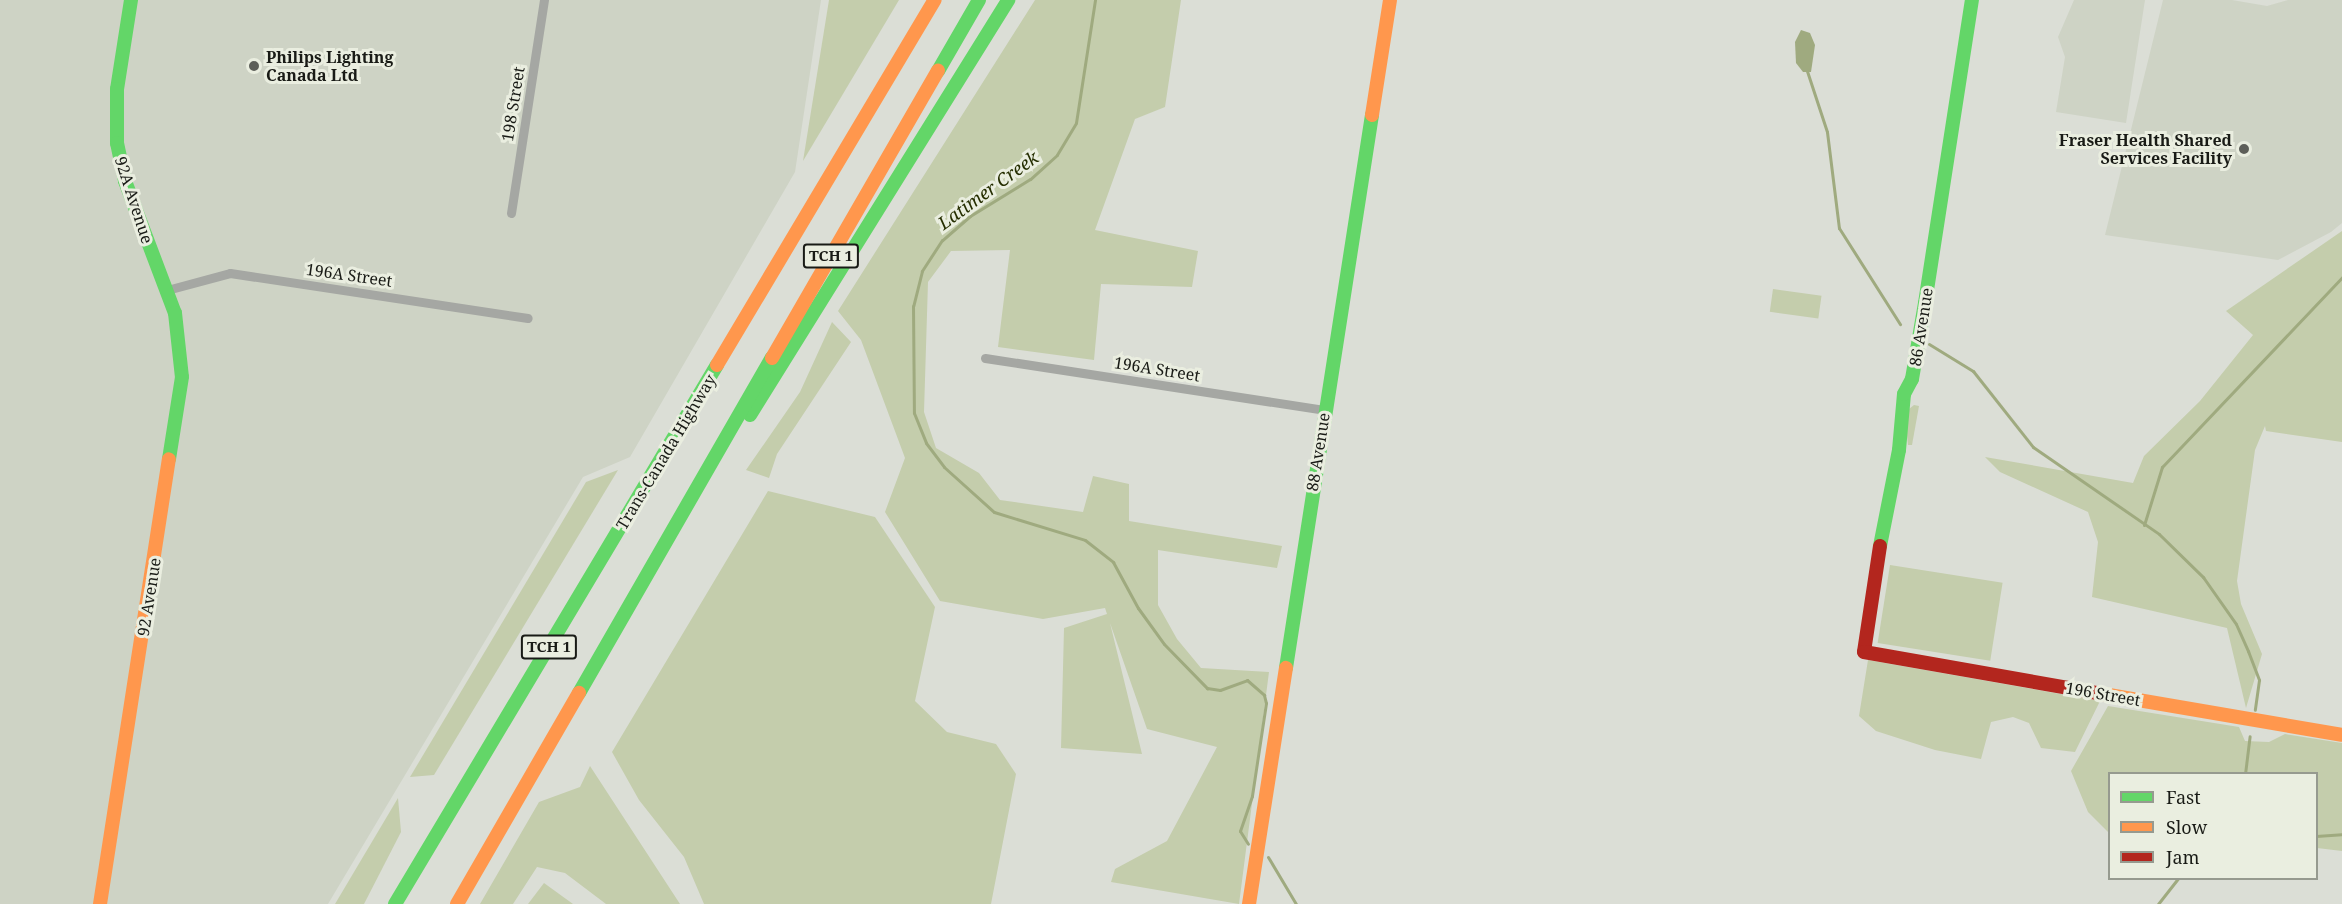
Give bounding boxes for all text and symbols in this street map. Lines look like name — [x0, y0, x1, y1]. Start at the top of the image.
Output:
place label: Philips Lighting Canada Ltd — [266, 47, 393, 85]
marker: Philips Lighting Canada Ltd — [247, 59, 261, 73]
street label: 198 Street — [498, 65, 528, 143]
place label: Fraser Health Shared Services Facility — [2059, 130, 2232, 168]
marker: Fraser Health Shared Services Facility — [2237, 142, 2251, 156]
water label: Latimer Creek — [933, 146, 1043, 234]
street label: 92A Avenue — [111, 154, 157, 246]
road number: TCH 1 — [802, 244, 860, 268]
street label: 196A Street — [305, 259, 393, 291]
street label: 86 Avenue — [1905, 286, 1937, 368]
street label: 196A Street — [1113, 353, 1201, 385]
street label: Trans-Canada Highway — [612, 371, 720, 533]
street label: 88 Avenue — [1302, 411, 1334, 493]
street label: 92 Avenue — [133, 556, 165, 638]
road number: TCH 1 — [520, 635, 578, 659]
street label: 196 Street — [2064, 678, 2142, 710]
legend — [2108, 772, 2318, 880]
text: Fast — [2166, 785, 2201, 809]
text: Slow — [2166, 815, 2207, 839]
text: Jam — [2166, 845, 2200, 869]

